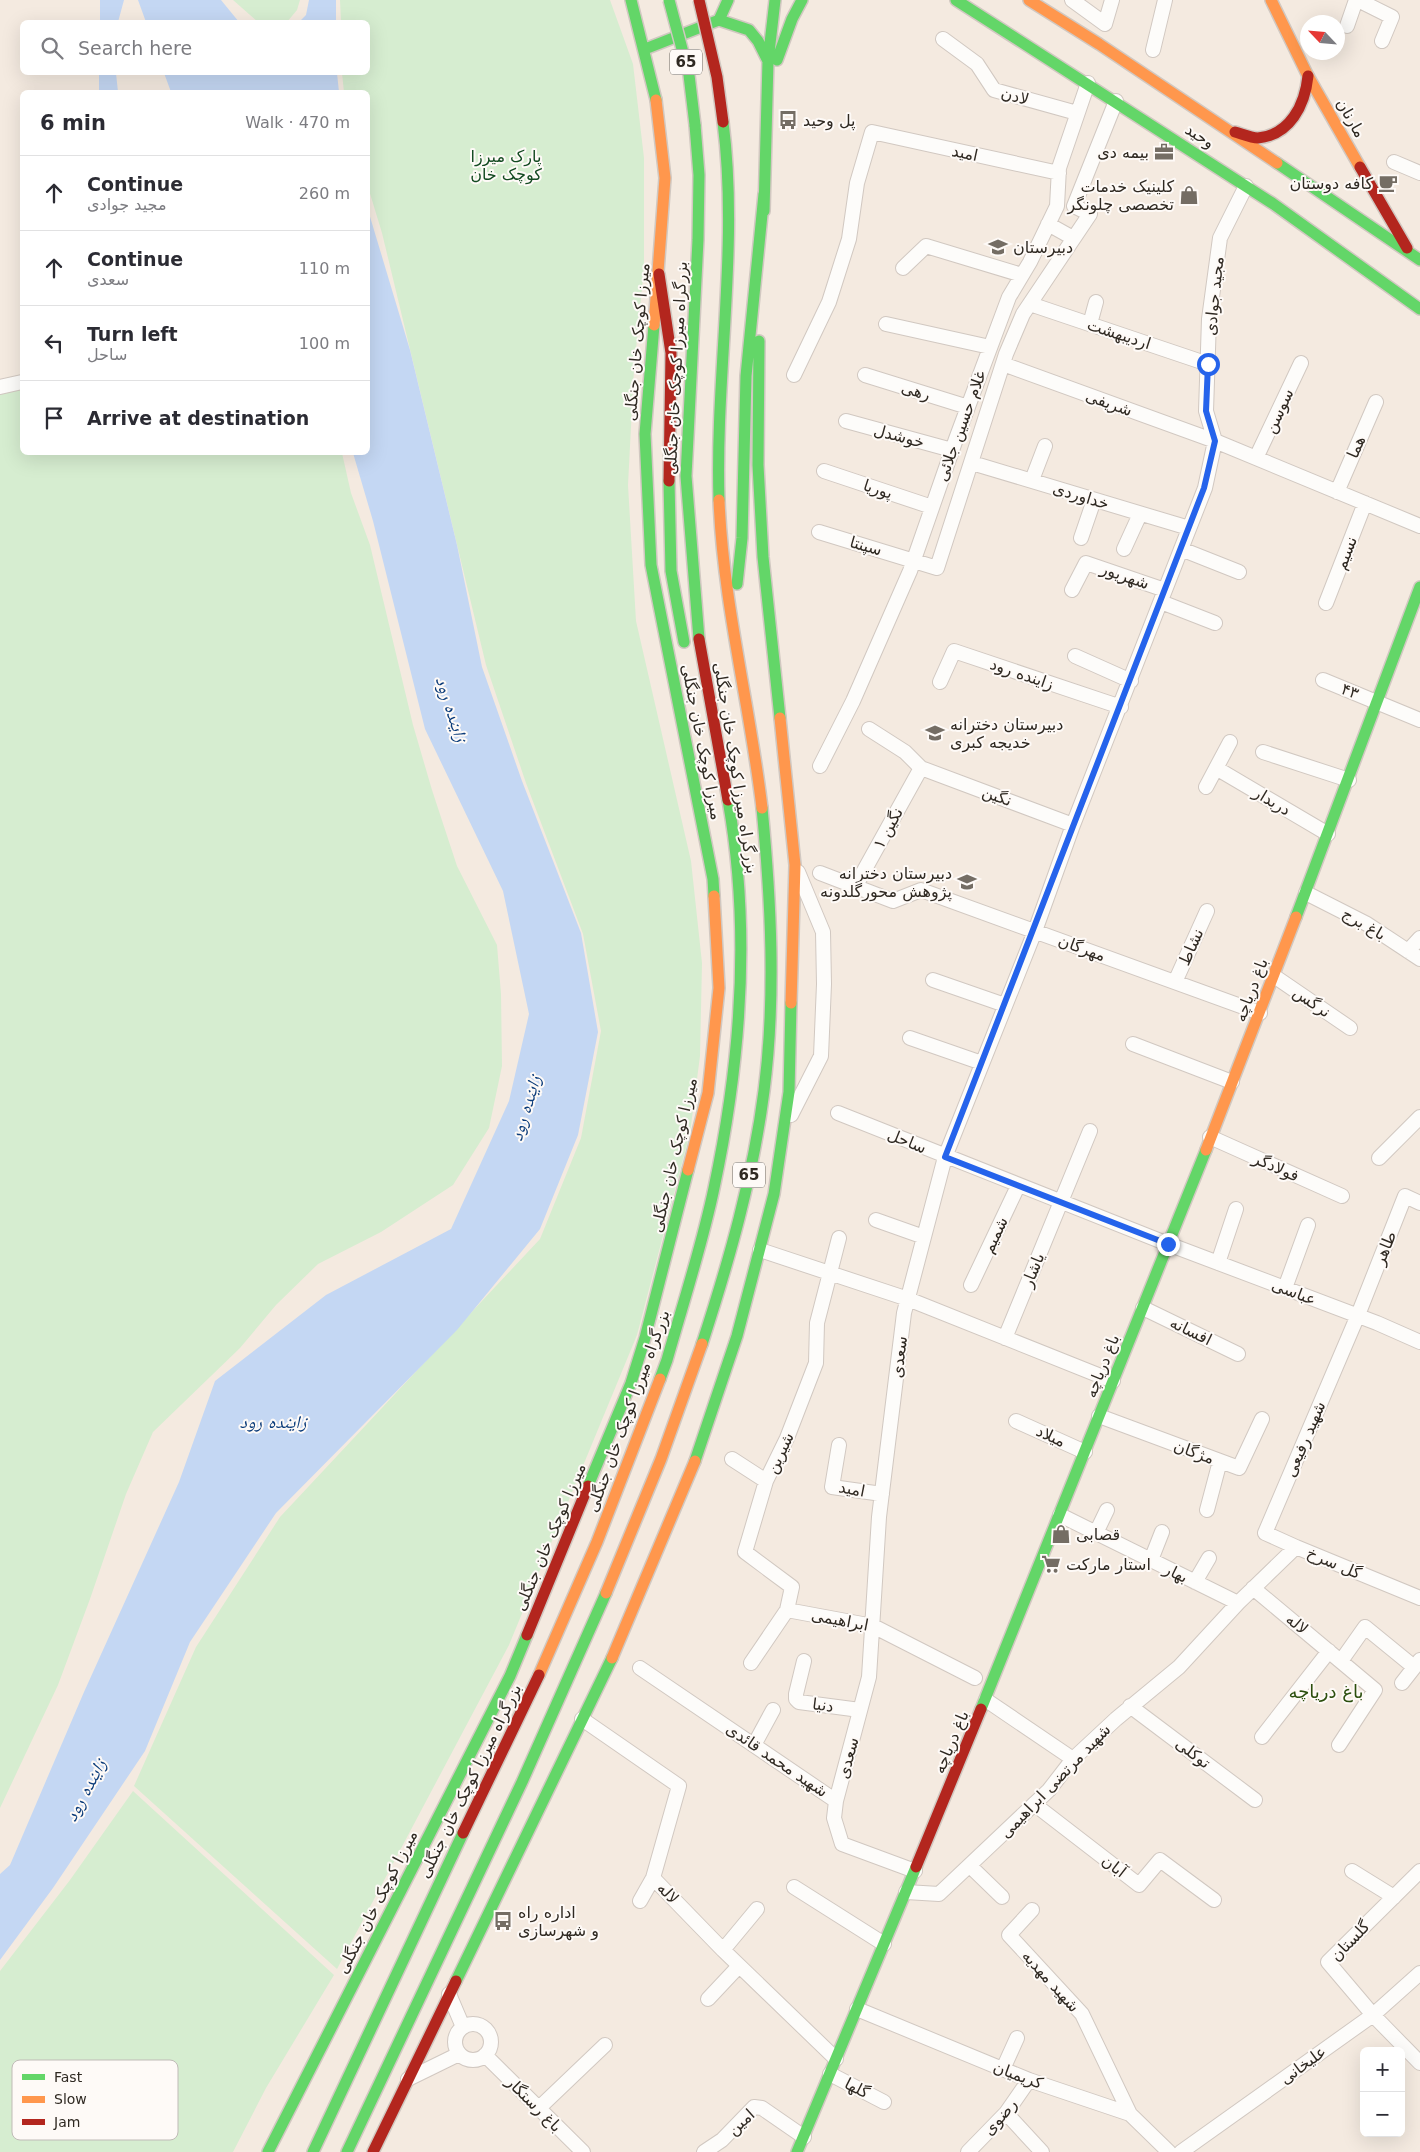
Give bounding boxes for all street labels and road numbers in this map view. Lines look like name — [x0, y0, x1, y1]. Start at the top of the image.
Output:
road number: 65 — [670, 50, 702, 74]
street label: لادن — [999, 83, 1031, 109]
street label: مارنان — [1331, 95, 1370, 142]
street label: وحید — [1181, 120, 1218, 153]
street label: امید — [950, 141, 980, 165]
street label: مجید جوادی — [1200, 255, 1229, 337]
street label: بزرگراه میرزا کوچک خان جنگلی — [661, 261, 692, 475]
street label: میرزا کوچک خان جنگلی — [621, 262, 654, 422]
street label: اردیبهشت — [1084, 315, 1153, 354]
street label: غلام حسین جلائی — [932, 368, 991, 484]
street label: رهی — [899, 378, 933, 405]
street label: شریفی — [1083, 386, 1135, 421]
street label: سوسن — [1260, 386, 1299, 437]
street label: خوشدل — [871, 420, 926, 453]
street label: هما — [1343, 433, 1369, 461]
street label: پوریا — [861, 475, 895, 504]
street label: خداوردی — [1050, 478, 1111, 514]
street label: سپنتا — [847, 532, 884, 561]
street label: نسیم — [1331, 534, 1361, 572]
street label: شهریور — [1097, 559, 1152, 594]
street label: زاینده رود — [987, 654, 1056, 695]
street label: بزرگراه میرزا کوچک خان جنگلی — [709, 661, 762, 875]
street label: میرزا کوچک خان جنگلی — [677, 662, 726, 822]
street label: ۴۳ — [1338, 679, 1362, 703]
street label: نگین — [979, 782, 1014, 811]
street label: دربدار — [1249, 782, 1294, 820]
street label: نگین ۱ — [869, 804, 908, 852]
street label: باغ برج — [1338, 904, 1389, 945]
street label: نشاط — [1175, 926, 1207, 968]
street label: مهرگان — [1055, 931, 1108, 966]
street label: باغ دریاچه — [1230, 956, 1273, 1025]
street label: نرگس — [1289, 983, 1334, 1022]
street label: میرزا کوچک خان جنگلی — [647, 1076, 702, 1235]
street label: ساحل — [885, 1125, 929, 1157]
street label: فولادگر — [1249, 1148, 1302, 1186]
road number: 65 — [733, 1162, 765, 1188]
street label: شمیم — [978, 1214, 1012, 1256]
street label: طاهر — [1369, 1228, 1401, 1269]
street label: یاشار — [1017, 1250, 1049, 1291]
street label: عباسی — [1269, 1275, 1319, 1309]
street label: بزرگراه میرزا کوچک خان جنگلی — [583, 1307, 674, 1515]
street label: افسانه — [1167, 1313, 1215, 1349]
street label: باغ دریاچه — [1081, 1332, 1124, 1401]
street label: سعدی — [887, 1335, 911, 1379]
street label: شهید رفیعی — [1281, 1398, 1330, 1480]
street label: میلاد — [1033, 1421, 1069, 1451]
street label: شیرین — [762, 1429, 799, 1477]
street label: مژگان — [1171, 1436, 1217, 1469]
street label: میرزا کوچک خان جنگلی — [510, 1460, 591, 1614]
street label: امید — [837, 1477, 867, 1501]
street label: گل سرخ — [1303, 1543, 1364, 1584]
street label: بهار — [1160, 1559, 1191, 1588]
street label: ابراهیمی — [810, 1605, 870, 1636]
street label: لاله — [1282, 1609, 1312, 1639]
street label: بزرگراه میرزا کوچک خان جنگلی — [415, 1681, 526, 1882]
street label: دنیا — [811, 1694, 835, 1716]
street label: باغ دریاچه — [929, 1708, 974, 1777]
street label: شهید محمد قائدی — [722, 1719, 831, 1802]
street label: شهید مرتضی ابراهیمی — [996, 1720, 1115, 1843]
street label: توکلی — [1171, 1734, 1214, 1773]
street label: سعدی — [833, 1735, 863, 1781]
street label: میرزا کوچک خان جنگلی — [333, 1827, 422, 1977]
street label: آبان — [1098, 1851, 1131, 1882]
street label: لاله — [653, 1878, 683, 1908]
street label: گلستان — [1326, 1917, 1374, 1965]
street label: شهید مهدیه — [1018, 1946, 1084, 2016]
street label: علیخانی — [1276, 2042, 1330, 2088]
street label: کریمیان — [990, 2057, 1046, 2094]
street label: باغ رستگار — [501, 2071, 566, 2137]
street label: گلها — [841, 2074, 873, 2103]
street label: رضوی — [979, 2095, 1022, 2140]
street label: امین — [723, 2105, 759, 2140]

